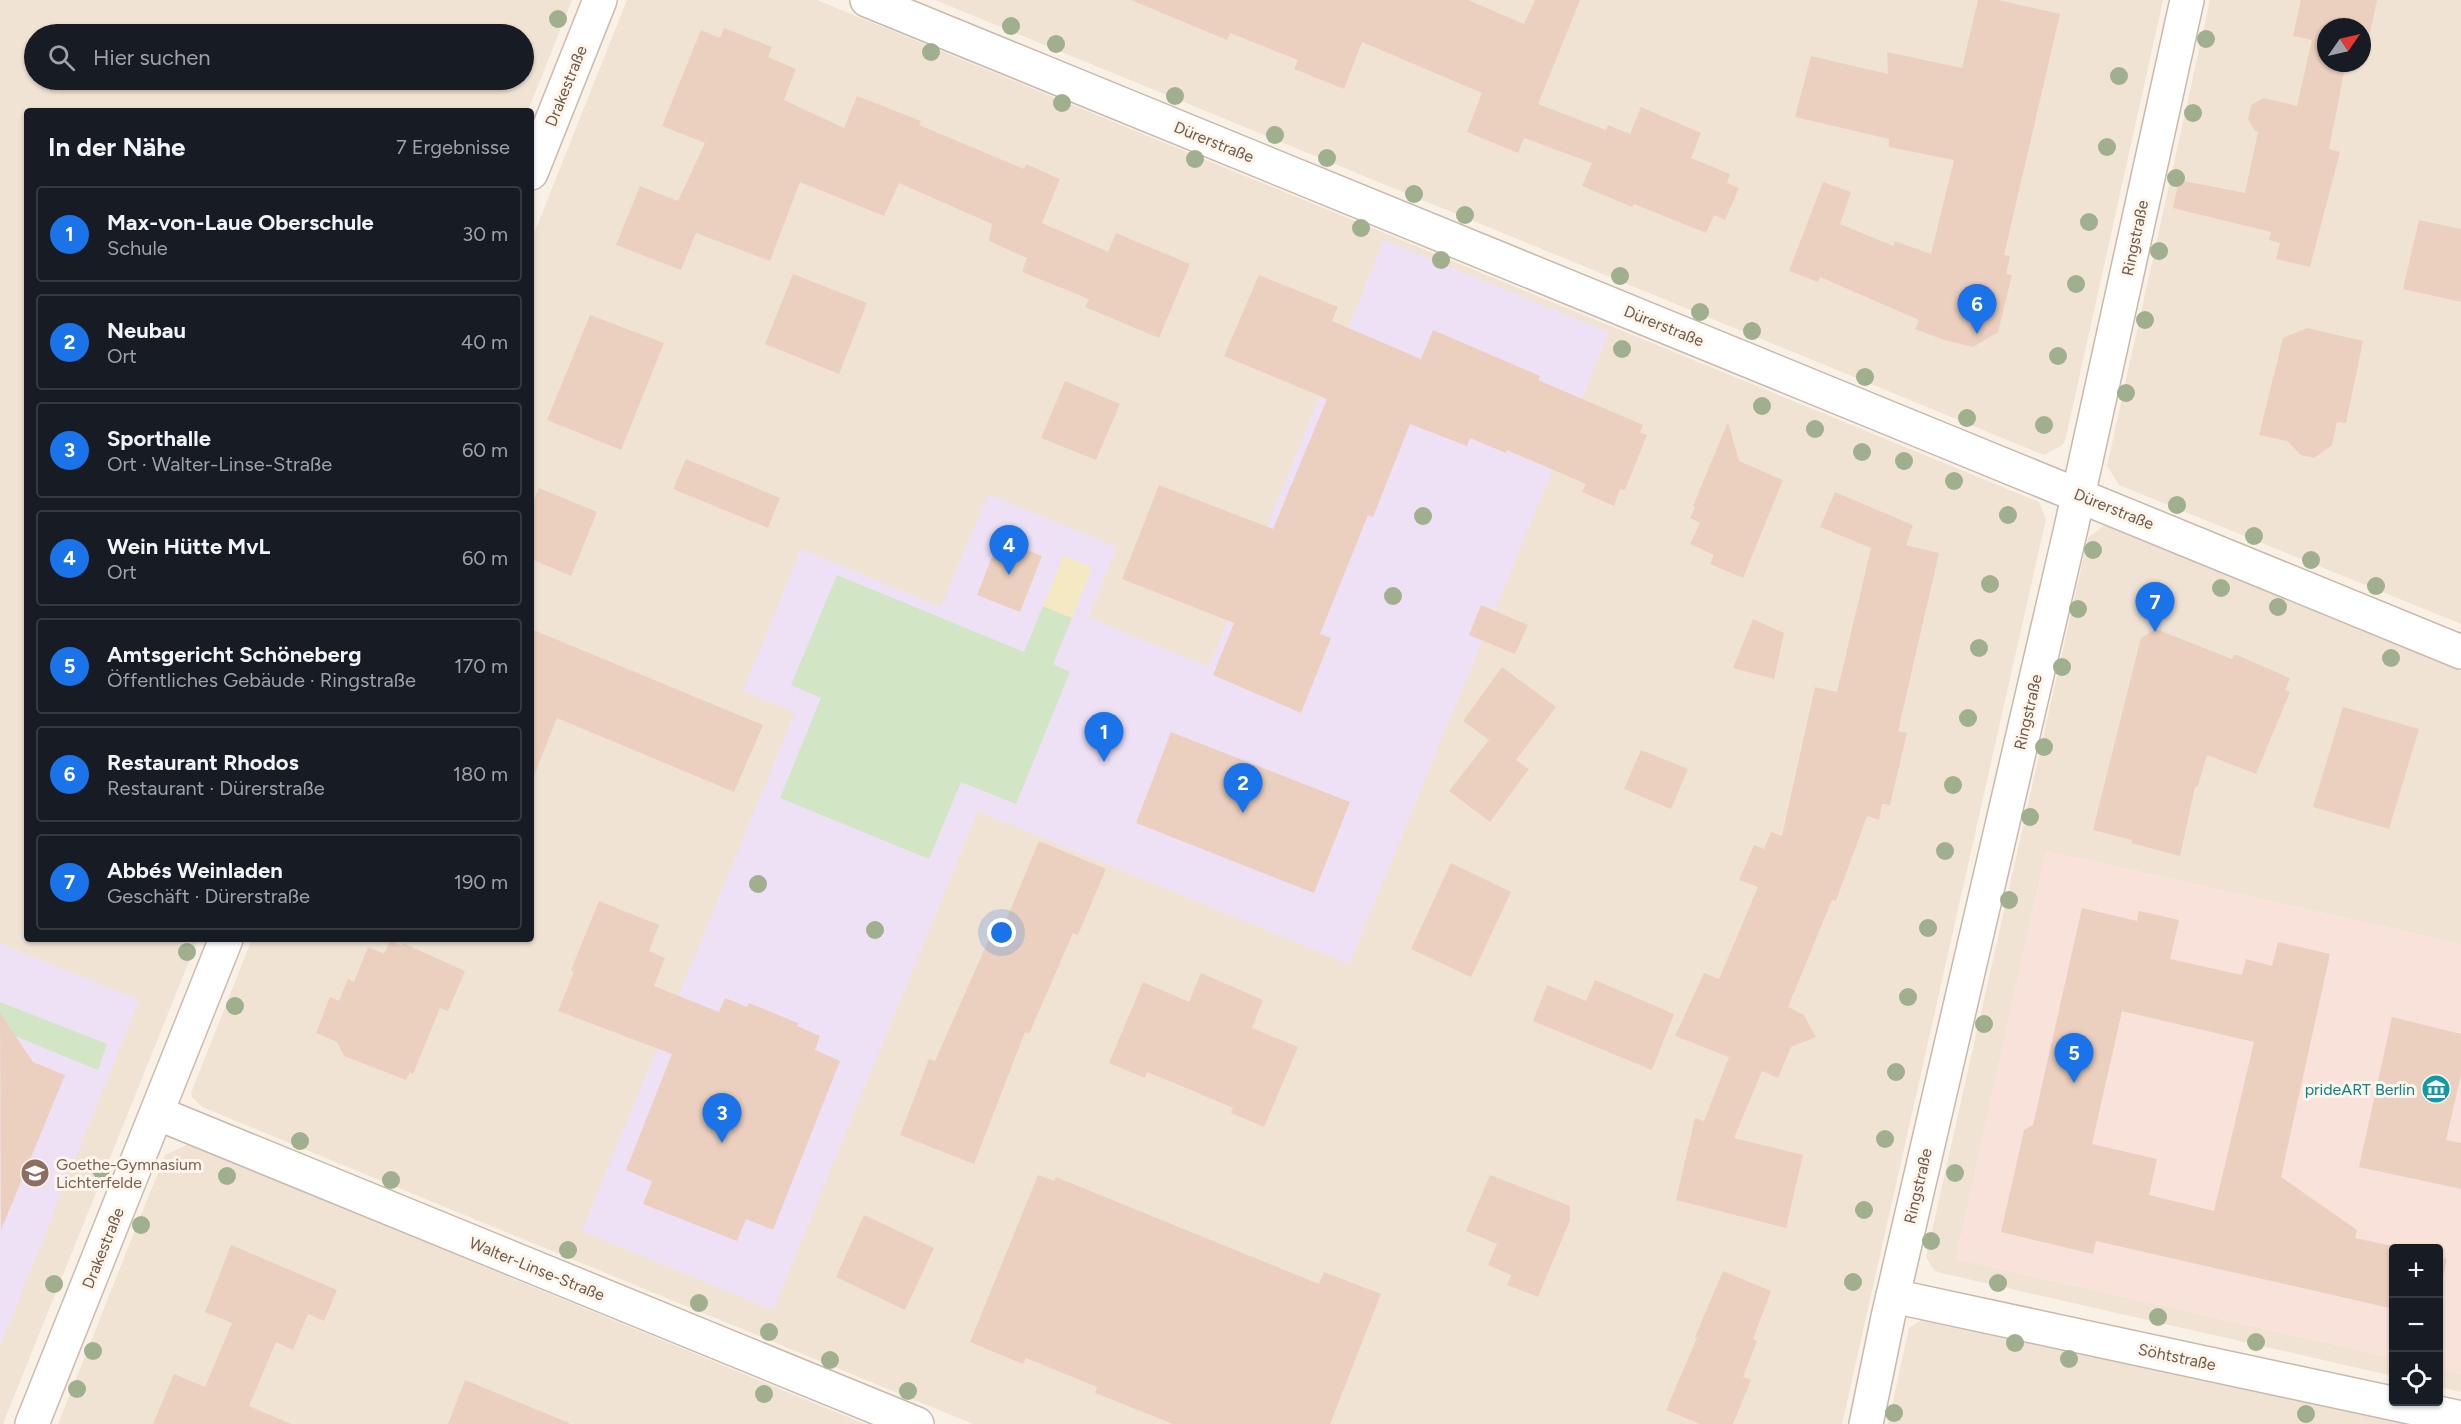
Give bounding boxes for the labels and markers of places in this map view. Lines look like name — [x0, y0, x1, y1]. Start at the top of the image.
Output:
pin: 6 — [1958, 284, 1996, 334]
pin: 4 — [990, 526, 1028, 575]
pin: 7 — [2136, 582, 2174, 632]
pin: 1 — [1084, 712, 1124, 762]
pin: 2 — [1224, 764, 1262, 813]
pin: 5 — [2054, 1034, 2094, 1083]
museum icon: prideART Berlin — [2420, 1073, 2452, 1105]
place label: prideART Berlin — [2305, 1080, 2415, 1099]
pin: 3 — [702, 1094, 742, 1143]
place label: Goethe-Gymnasium Lichterfelde — [56, 1155, 202, 1192]
school or university icon: Goethe-Gymnasium Lichterfelde — [19, 1157, 51, 1189]

